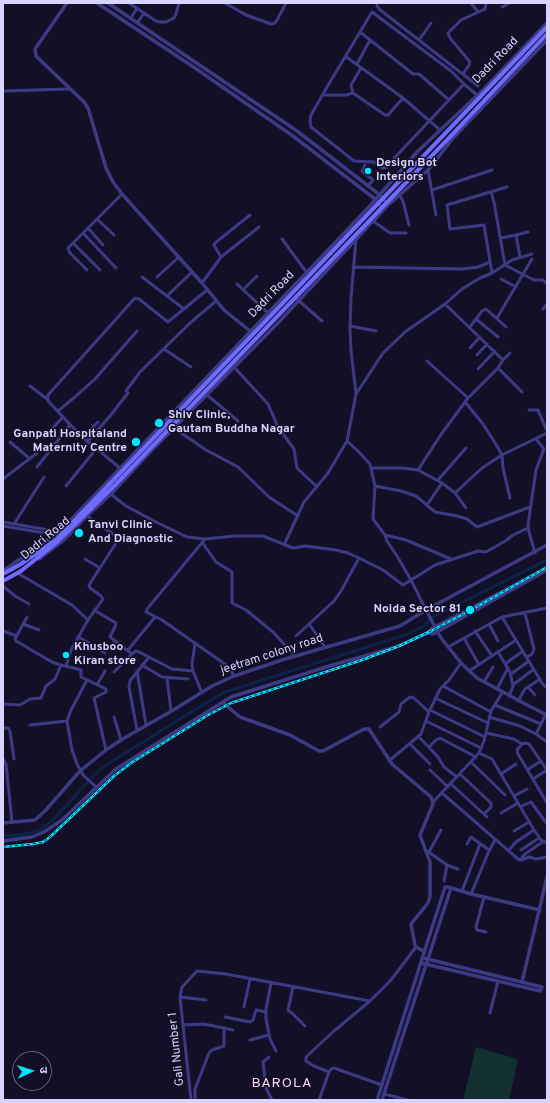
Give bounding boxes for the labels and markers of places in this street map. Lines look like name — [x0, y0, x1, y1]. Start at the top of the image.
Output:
place label: Design Bot Interiors — [376, 157, 437, 185]
marker: Design Bot Interiors — [363, 166, 373, 176]
place label: Shiv Clinic, Gautam Buddha Nagar — [168, 409, 295, 437]
marker: Shiv Clinic, Gautam Buddha Nagar — [153, 417, 165, 429]
place label: Ganpati Hospitaland Maternity Centre — [13, 428, 127, 456]
marker: Ganpati Hospitaland Maternity Centre — [130, 436, 142, 448]
place label: Tanvi Clinic And Diagnostic — [88, 519, 173, 547]
marker: Tanvi Clinic And Diagnostic — [73, 527, 85, 539]
place label: Noida Sector 81 — [373, 603, 461, 617]
marker: Noida Sector 81 — [464, 604, 476, 616]
place label: Khusboo Kiran store — [74, 641, 136, 669]
marker: Khusboo Kiran store — [61, 650, 71, 660]

